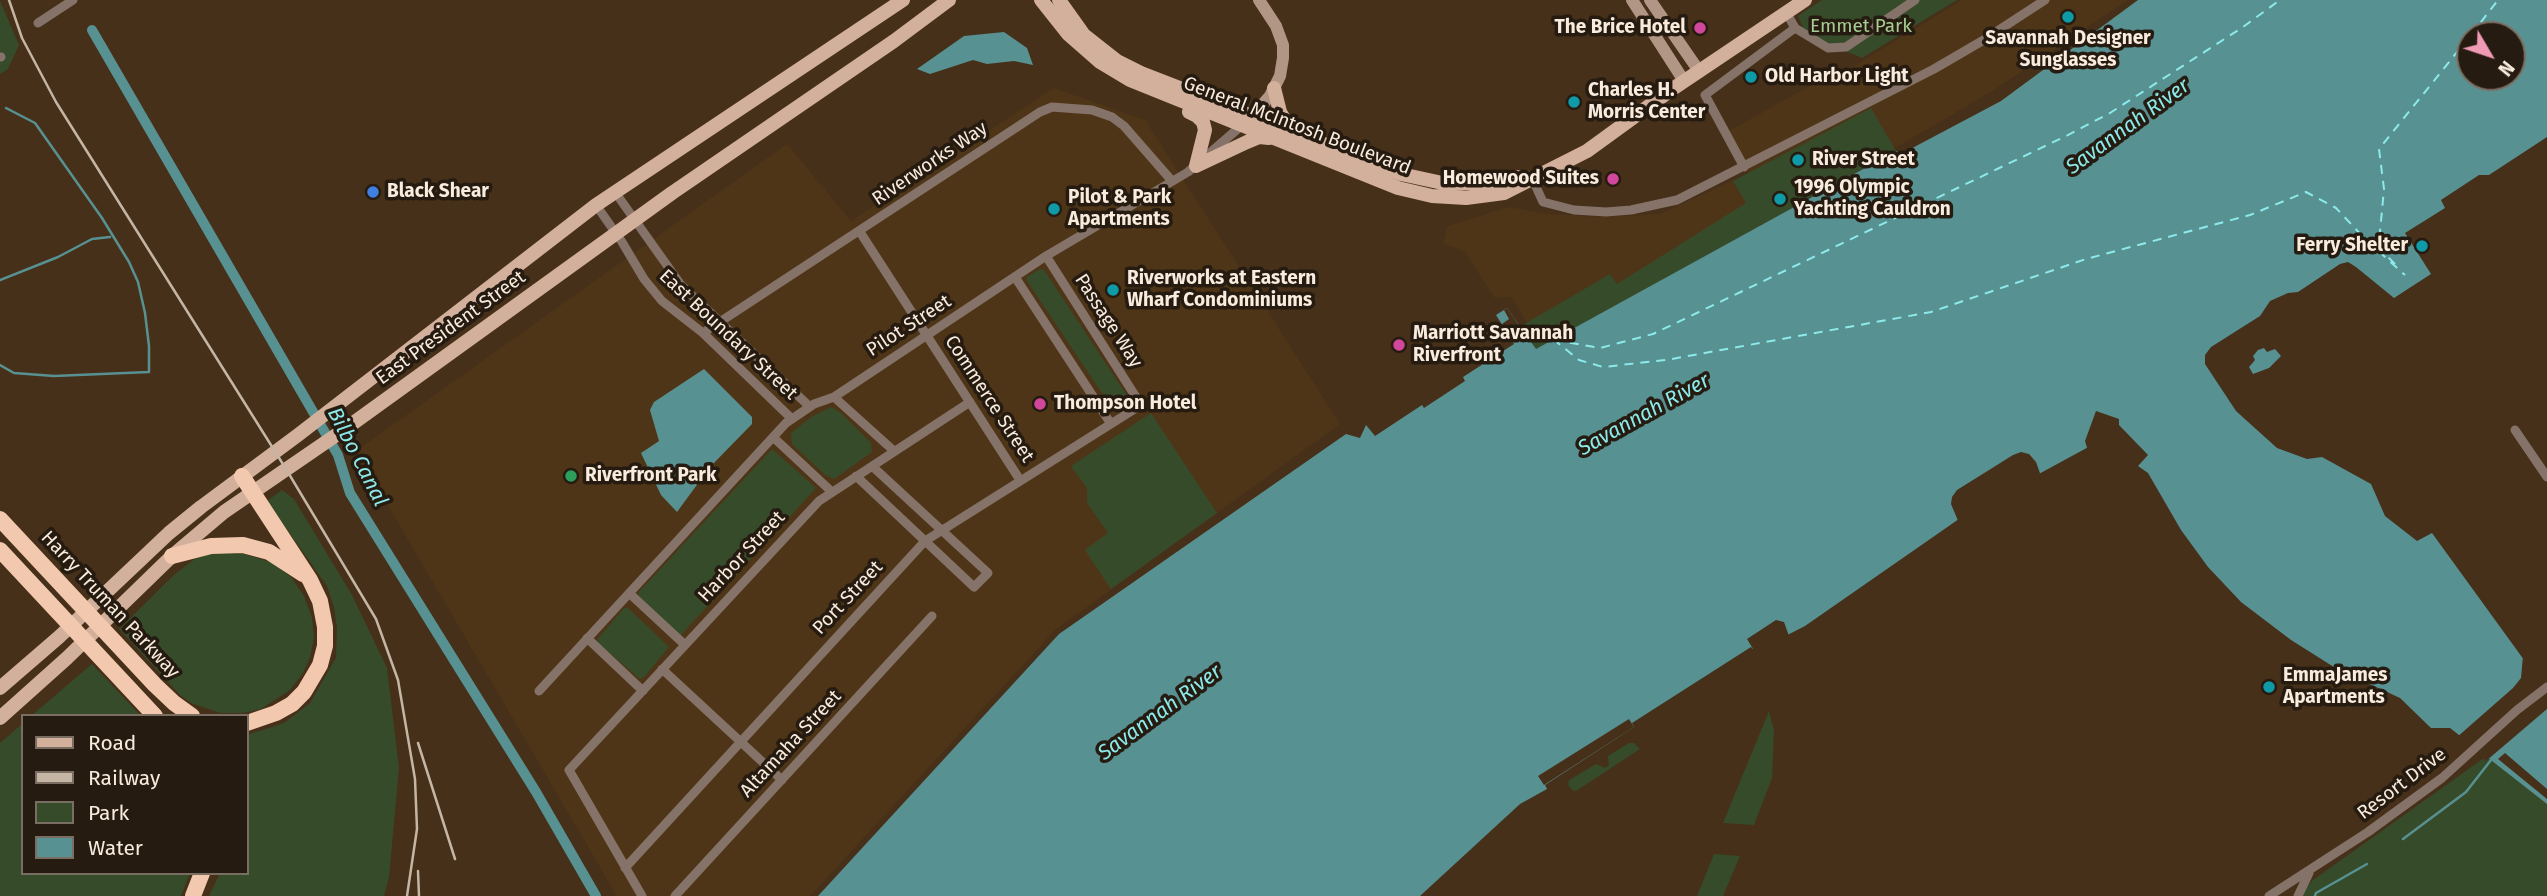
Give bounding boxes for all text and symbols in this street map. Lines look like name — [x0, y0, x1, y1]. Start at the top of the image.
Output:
marker: Savannah Designer Sunglasses — [2060, 9, 2076, 25]
park label: Emmet Park — [1810, 16, 1912, 38]
place label: The Brice Hotel — [1555, 17, 1686, 39]
marker: The Brice Hotel — [1692, 20, 1708, 36]
north arrow — [2456, 21, 2526, 91]
place label: Savannah Designer Sunglasses — [1985, 28, 2151, 72]
text: N — [2493, 56, 2519, 80]
place label: Old Harbor Light — [1765, 66, 1909, 88]
marker: Old Harbor Light — [1743, 69, 1759, 85]
street label: General McIntosh Boulevard — [1180, 72, 1414, 180]
water label: Savannah River — [2061, 74, 2195, 180]
place label: Charles H. Morris Center — [1588, 80, 1705, 124]
marker: Charles H. Morris Center — [1566, 94, 1582, 110]
street label: Riverworks Way — [868, 117, 992, 211]
place label: River Street — [1812, 149, 1915, 171]
marker: River Street — [1790, 152, 1806, 168]
place label: Homewood Suites — [1443, 168, 1599, 190]
marker: Homewood Suites — [1605, 171, 1621, 187]
place label: 1996 Olympic Yachting Cauldron — [1794, 177, 1951, 221]
place label: Black Shear — [387, 181, 489, 203]
marker: Black Shear — [365, 184, 381, 200]
place label: Pilot & Park Apartments — [1068, 187, 1171, 231]
marker: 1996 Olympic Yachting Cauldron — [1772, 191, 1788, 207]
marker: Pilot & Park Apartments — [1046, 201, 1062, 217]
place label: Ferry Shelter — [2296, 235, 2408, 257]
marker: Ferry Shelter — [2414, 238, 2430, 254]
street label: East Boundary Street — [654, 265, 802, 405]
street label: East President Street — [372, 266, 530, 390]
place label: Riverworks at Eastern Wharf Condominiums — [1127, 268, 1316, 312]
street label: Passage Way — [1069, 270, 1147, 372]
marker: Riverworks at Eastern Wharf Condominiums — [1105, 282, 1121, 298]
street label: Pilot Street — [862, 290, 956, 362]
place label: Marriott Savannah Riverfront — [1413, 323, 1573, 367]
street label: Commerce Street — [939, 331, 1039, 467]
marker: Marriott Savannah Riverfront — [1391, 337, 1407, 353]
water label: Savannah River — [1574, 368, 1714, 462]
place label: Thompson Hotel — [1054, 393, 1196, 415]
marker: Thompson Hotel — [1032, 396, 1048, 412]
water label: Bilbo Canal — [321, 403, 393, 511]
place label: Riverfront Park — [585, 465, 716, 487]
marker: Riverfront Park — [563, 468, 579, 484]
street label: Harbor Street — [694, 506, 790, 608]
street label: Harry Truman Parkway — [36, 527, 184, 683]
street label: Port Street — [808, 556, 888, 640]
water label: Savannah River — [1093, 660, 1227, 766]
place label: EmmaJames Apartments — [2283, 665, 2387, 709]
marker: EmmaJames Apartments — [2261, 679, 2277, 695]
street label: Altamaha Street — [736, 686, 846, 802]
legend — [21, 714, 248, 875]
text: Road — [88, 730, 136, 756]
street label: Resort Drive — [2353, 743, 2451, 825]
text: Railway — [88, 765, 160, 791]
text: Park — [88, 800, 129, 826]
text: Water — [88, 835, 143, 861]

